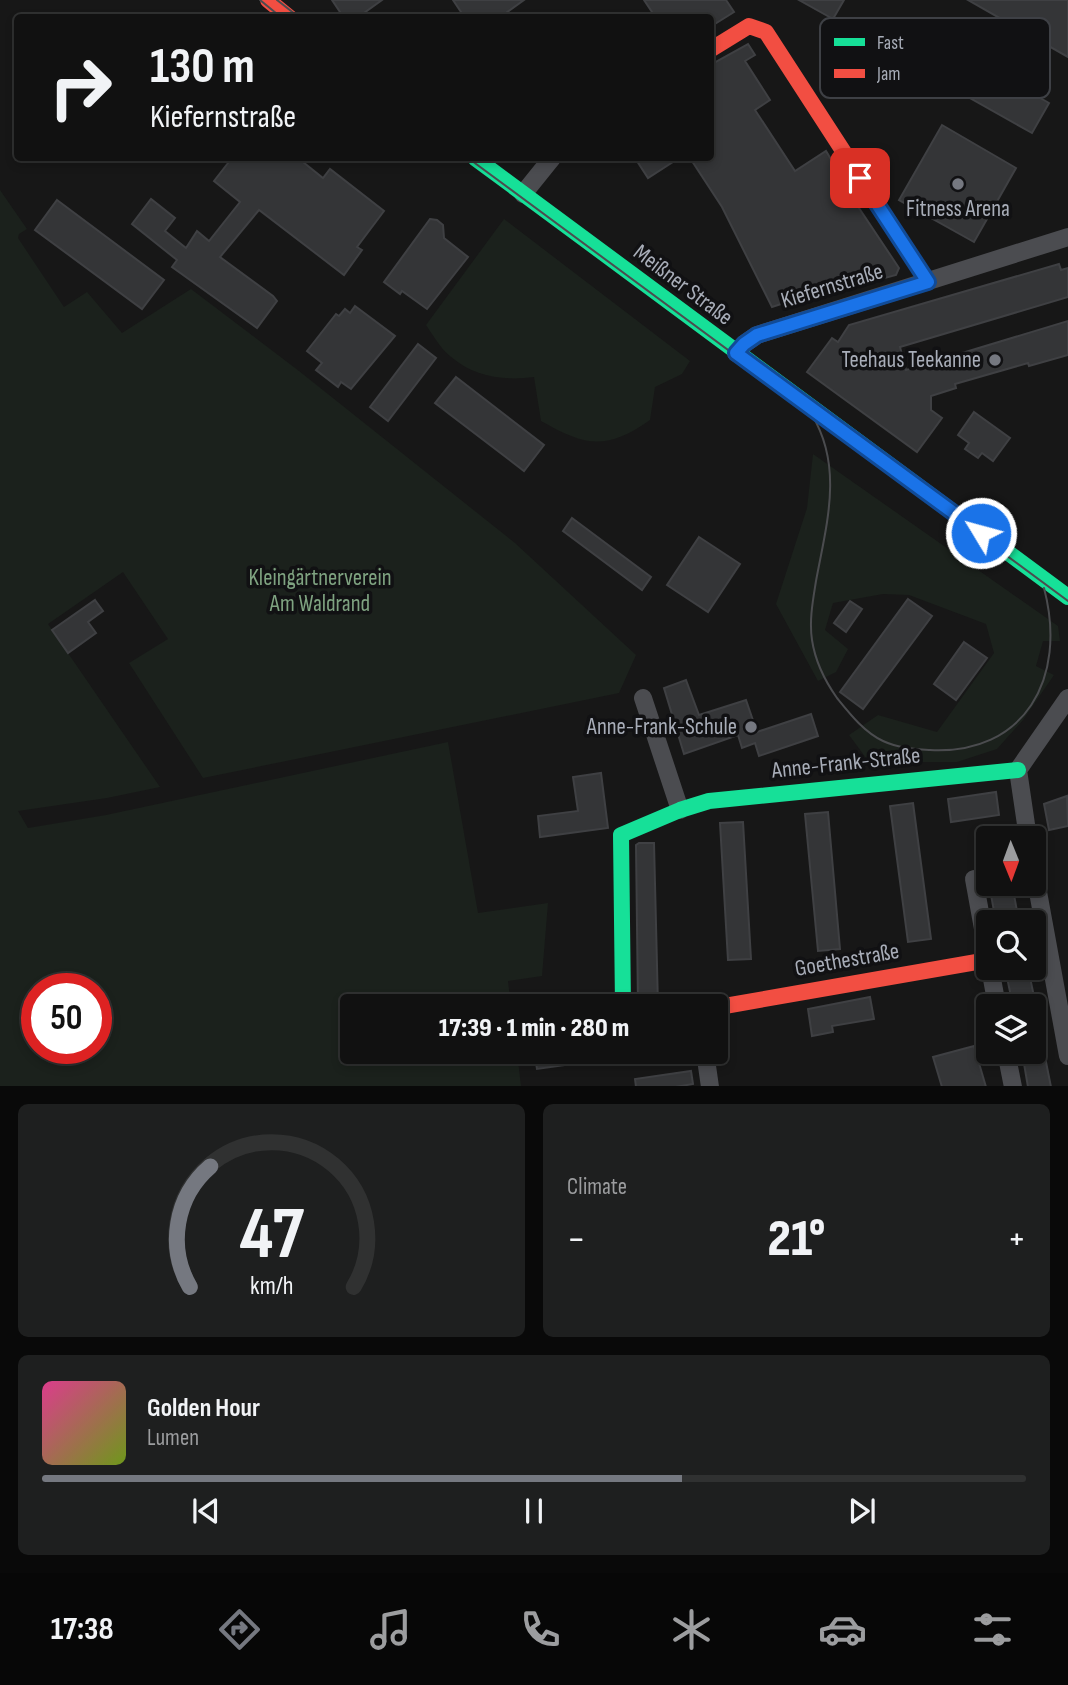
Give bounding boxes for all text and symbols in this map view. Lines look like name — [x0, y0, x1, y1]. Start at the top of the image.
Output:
legend — [820, 18, 1050, 98]
text: Fast — [877, 32, 904, 55]
text: 130 m — [150, 38, 255, 97]
icon: right — [35, 42, 126, 133]
text: Jam — [876, 63, 900, 86]
text: Kiefernstraße — [150, 98, 296, 137]
pin — [830, 148, 890, 208]
icon: arrive — [841, 159, 879, 197]
marker: Fitness Arena — [950, 176, 966, 192]
place label: Fitness Arena — [906, 195, 1010, 223]
street label: Meißner Straße — [628, 239, 738, 331]
street label: Kiefernstraße — [778, 257, 886, 315]
place label: Teehaus Teekanne — [842, 346, 981, 374]
marker: Teehaus Teekanne — [987, 352, 1003, 368]
position arrow — [944, 496, 1018, 570]
park label: Kleingärtnerverein Am Waldrand — [248, 564, 392, 618]
place label: Anne-Frank-Schule — [586, 713, 737, 741]
marker: Anne-Frank-Schule — [743, 719, 759, 735]
street label: Anne-Frank-Straße — [769, 741, 922, 785]
north arrow — [976, 826, 1046, 896]
map controls — [976, 826, 1046, 1064]
button: search — [976, 910, 1046, 980]
street label: Goethestraße — [793, 937, 901, 983]
speed limit sign: 50 — [21, 973, 112, 1064]
button: layers — [976, 994, 1046, 1064]
text: 17:39 · 1 min · 280 m — [439, 1013, 629, 1044]
text: Climate — [567, 1173, 627, 1201]
text: 47 — [239, 1191, 304, 1279]
text: 21° — [768, 1208, 826, 1271]
text: − — [567, 1217, 586, 1262]
text: + — [1007, 1217, 1026, 1262]
text: km/h — [250, 1270, 293, 1301]
text: Golden Hour — [147, 1393, 260, 1424]
text: Lumen — [147, 1424, 199, 1452]
icon: previous — [187, 1492, 225, 1530]
icon: pause — [515, 1492, 553, 1530]
icon: next — [843, 1492, 881, 1530]
icon: directions — [215, 1605, 264, 1654]
icon: music — [366, 1605, 415, 1654]
icon: phone — [516, 1605, 565, 1654]
icon: climate — [667, 1605, 716, 1654]
icon: car — [818, 1605, 867, 1654]
icon: filters — [968, 1605, 1017, 1654]
text: 17:38 — [51, 1610, 114, 1649]

